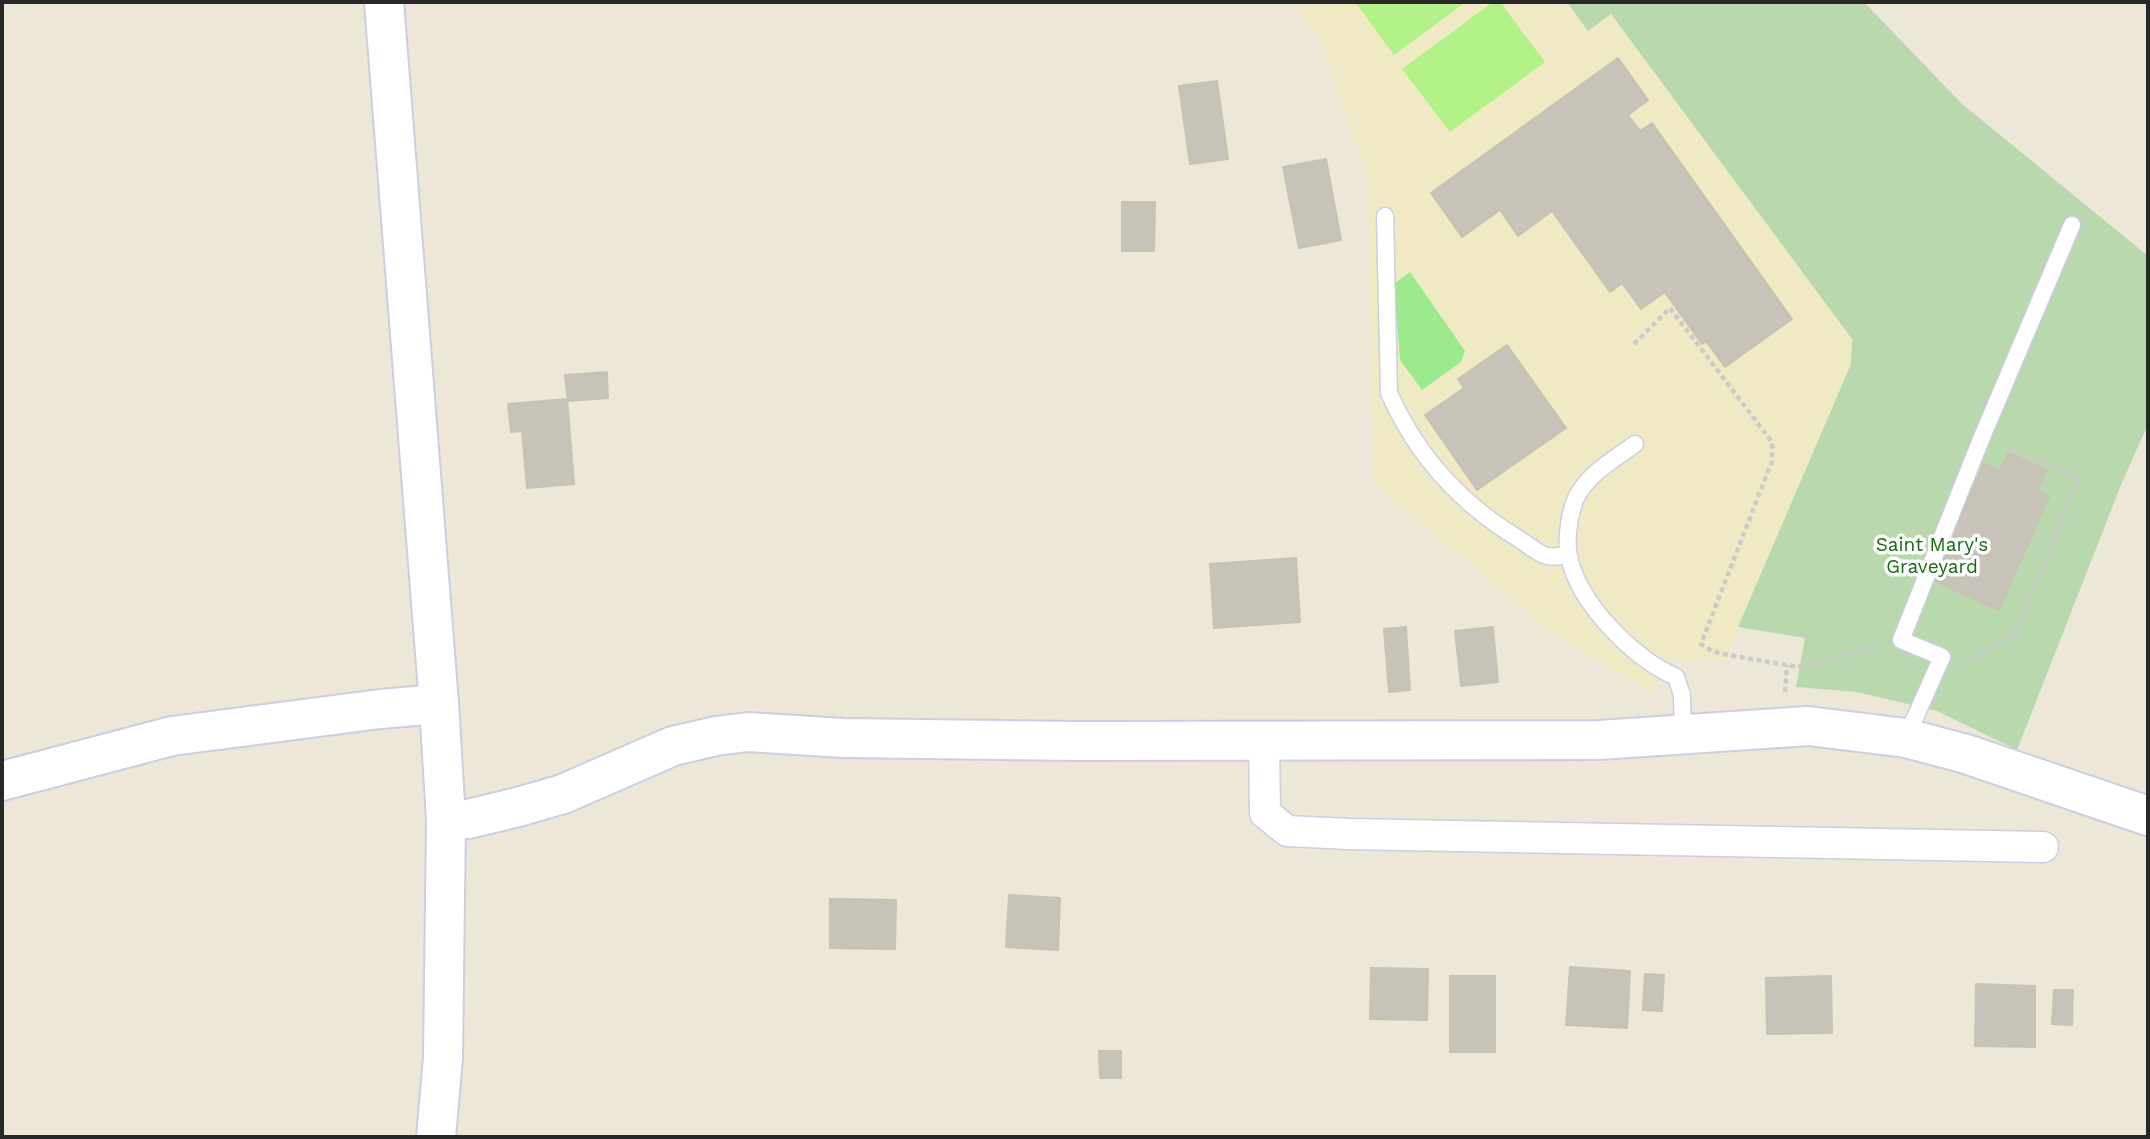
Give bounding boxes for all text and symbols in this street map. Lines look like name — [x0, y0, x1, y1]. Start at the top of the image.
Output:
park label: Saint Mary's Graveyard — [1876, 534, 1988, 578]

